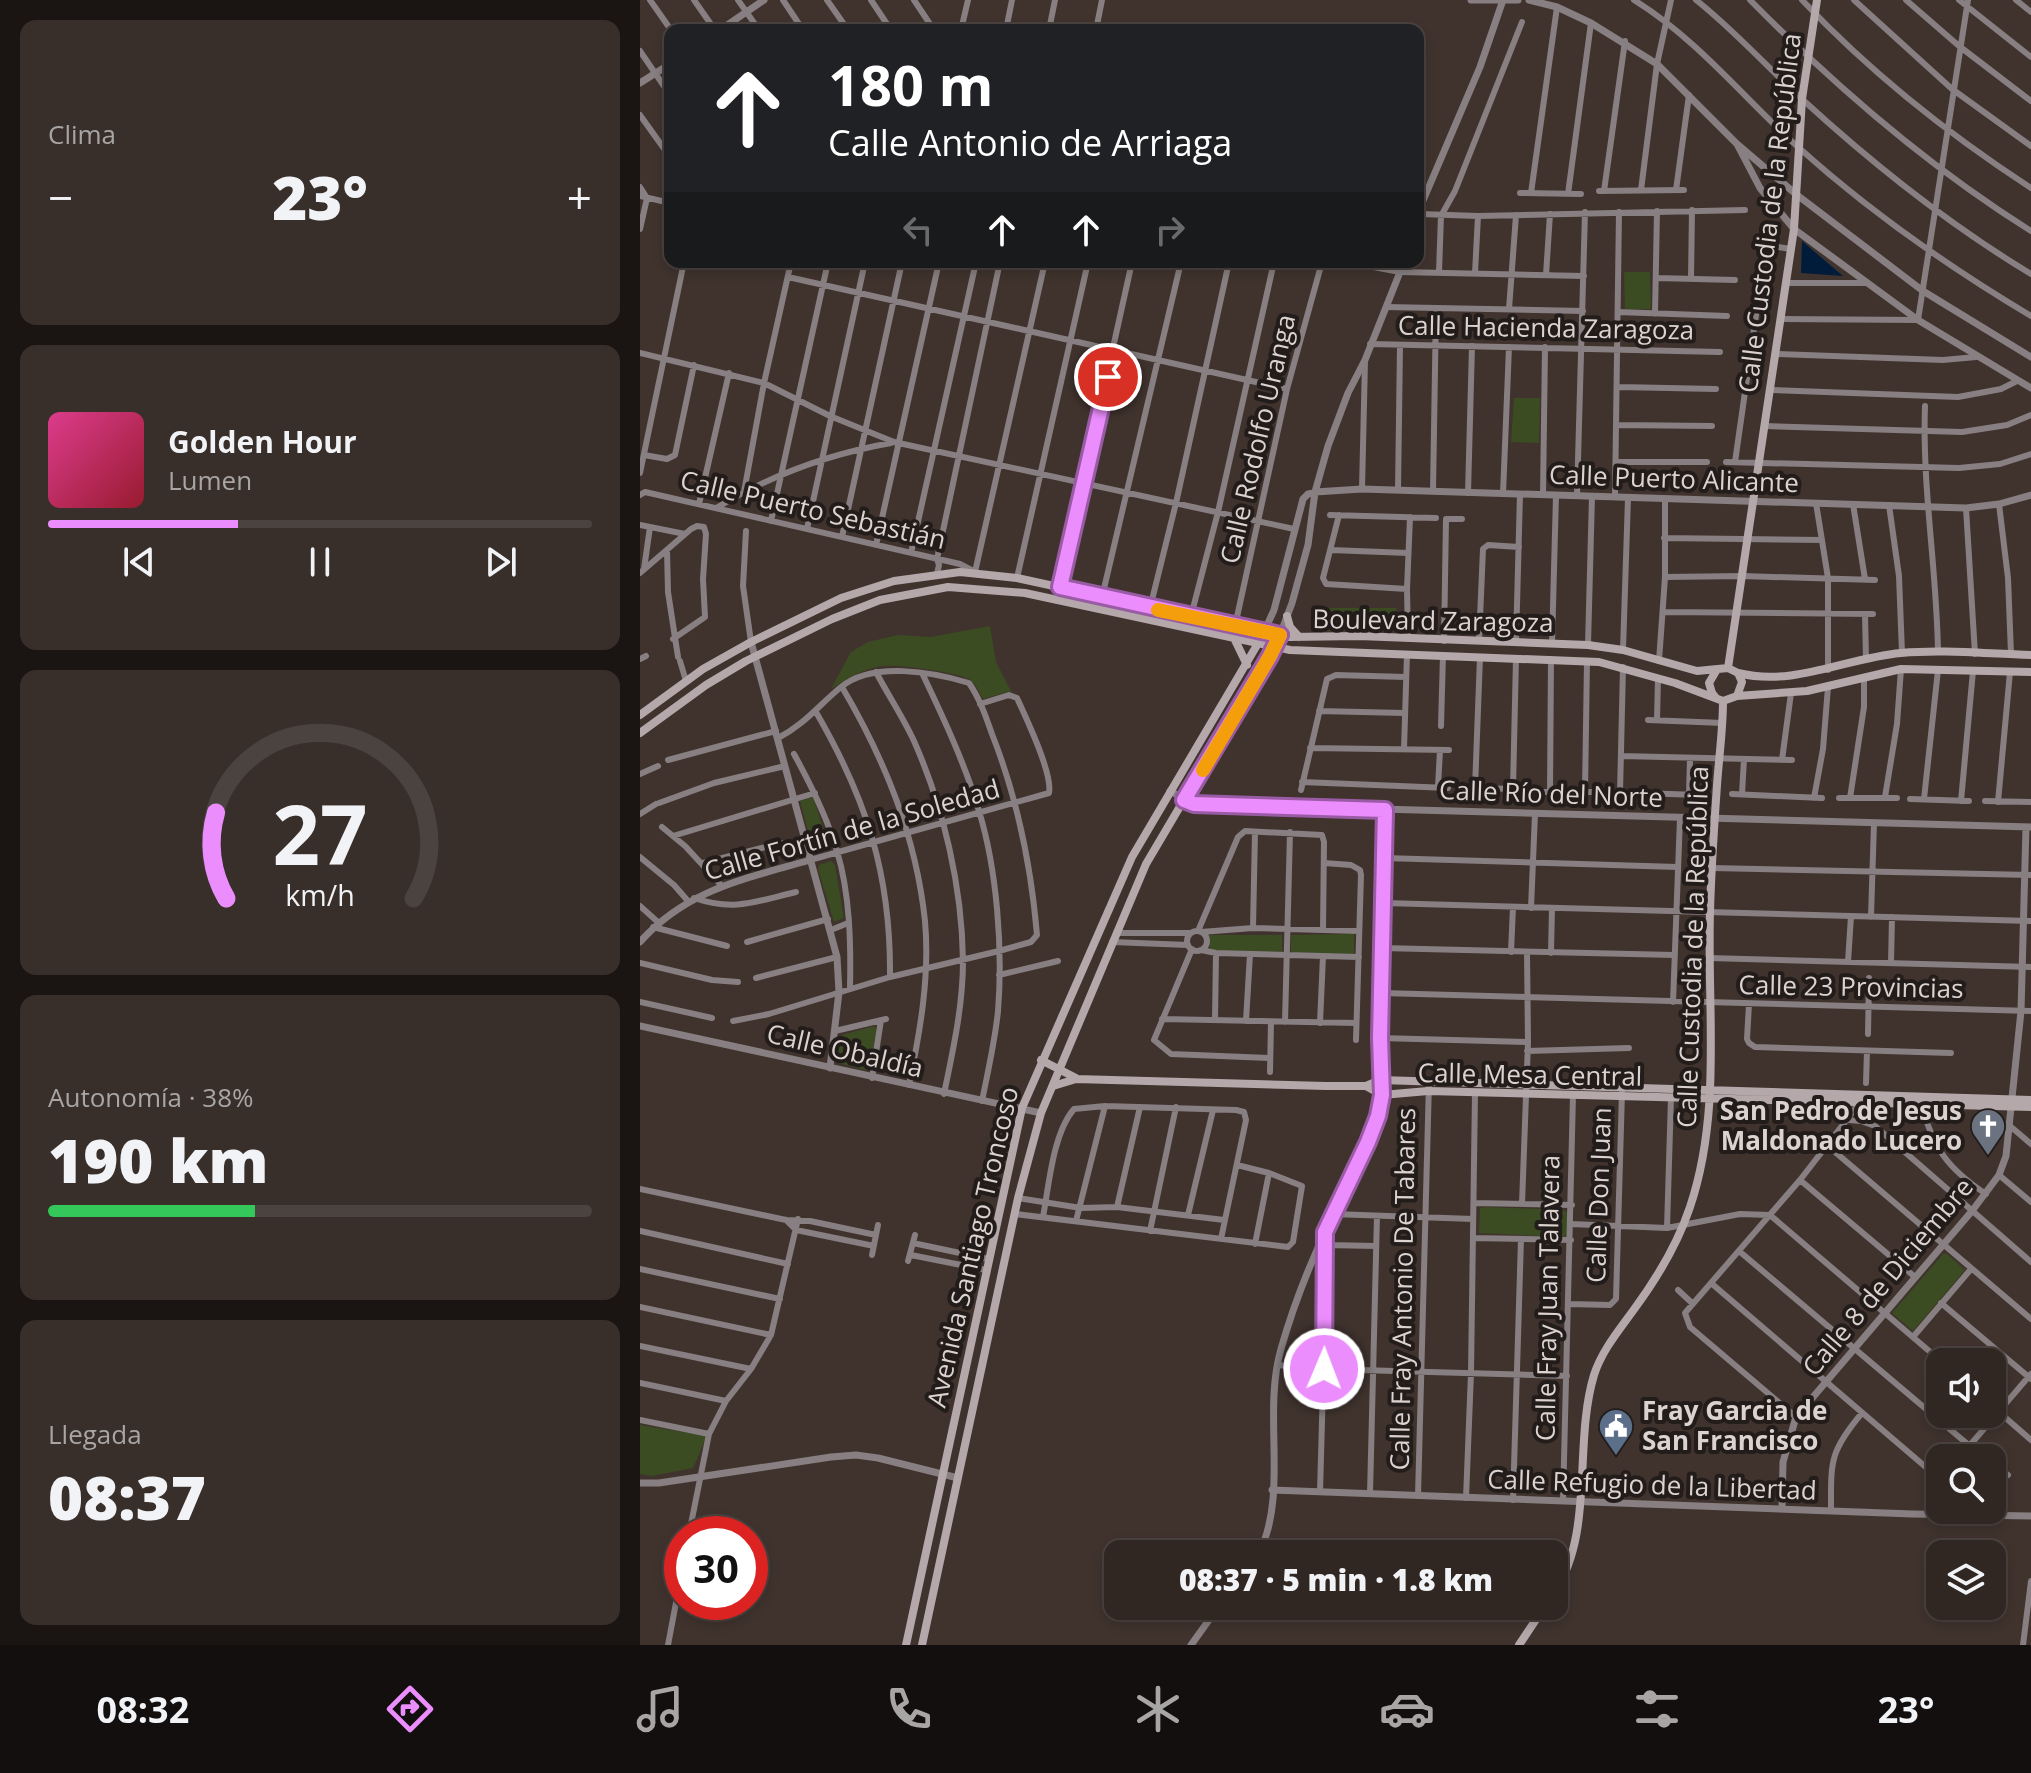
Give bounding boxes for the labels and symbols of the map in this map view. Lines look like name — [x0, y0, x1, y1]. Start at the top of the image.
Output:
street label: Calle Custodia de la República — [1729, 31, 1809, 395]
street label: Calle Hacienda Zaragoza — [1398, 306, 1695, 348]
street label: Calle Rodolfo Uranga — [1211, 311, 1303, 567]
pin — [1074, 343, 1142, 411]
street label: Calle Puerto Alicante — [1548, 456, 1800, 500]
street label: Calle Puerto Sebastián — [677, 461, 950, 557]
street label: Boulevard Zaragoza — [1312, 600, 1554, 640]
street label: Calle Custodia de la República — [1668, 765, 1716, 1129]
street label: Calle Fortín de la Soledad — [700, 770, 1004, 888]
street label: Calle Río del Norte — [1439, 771, 1664, 815]
street label: Calle 23 Provincias — [1738, 966, 1964, 1006]
street label: Calle Obaldía — [764, 1015, 927, 1085]
street label: Calle Mesa Central — [1417, 1054, 1643, 1094]
street label: Avenida Santiago Troncoso — [918, 1083, 1026, 1410]
place label: San Pedro de Jesus Maldonado Lucero — [1720, 1092, 1962, 1158]
street label: Calle Don Juan — [1577, 1106, 1619, 1283]
street label: Calle Fray Antonio De Tabares — [1381, 1107, 1423, 1471]
church icon: San Pedro de Jesus Maldonado Lucero — [1969, 1107, 2007, 1157]
street label: Calle Fray Juan Talavera — [1527, 1155, 1567, 1441]
street label: Calle 8 de Diciembre — [1794, 1170, 1981, 1383]
position arrow — [1282, 1327, 1366, 1411]
place label: Fray Garcia de San Francisco — [1642, 1392, 1827, 1458]
public building icon: Fray Garcia de San Francisco — [1597, 1407, 1635, 1457]
street label: Calle Refugio de la Libertad — [1487, 1460, 1817, 1508]
speed limit sign: 30 — [664, 1516, 768, 1620]

